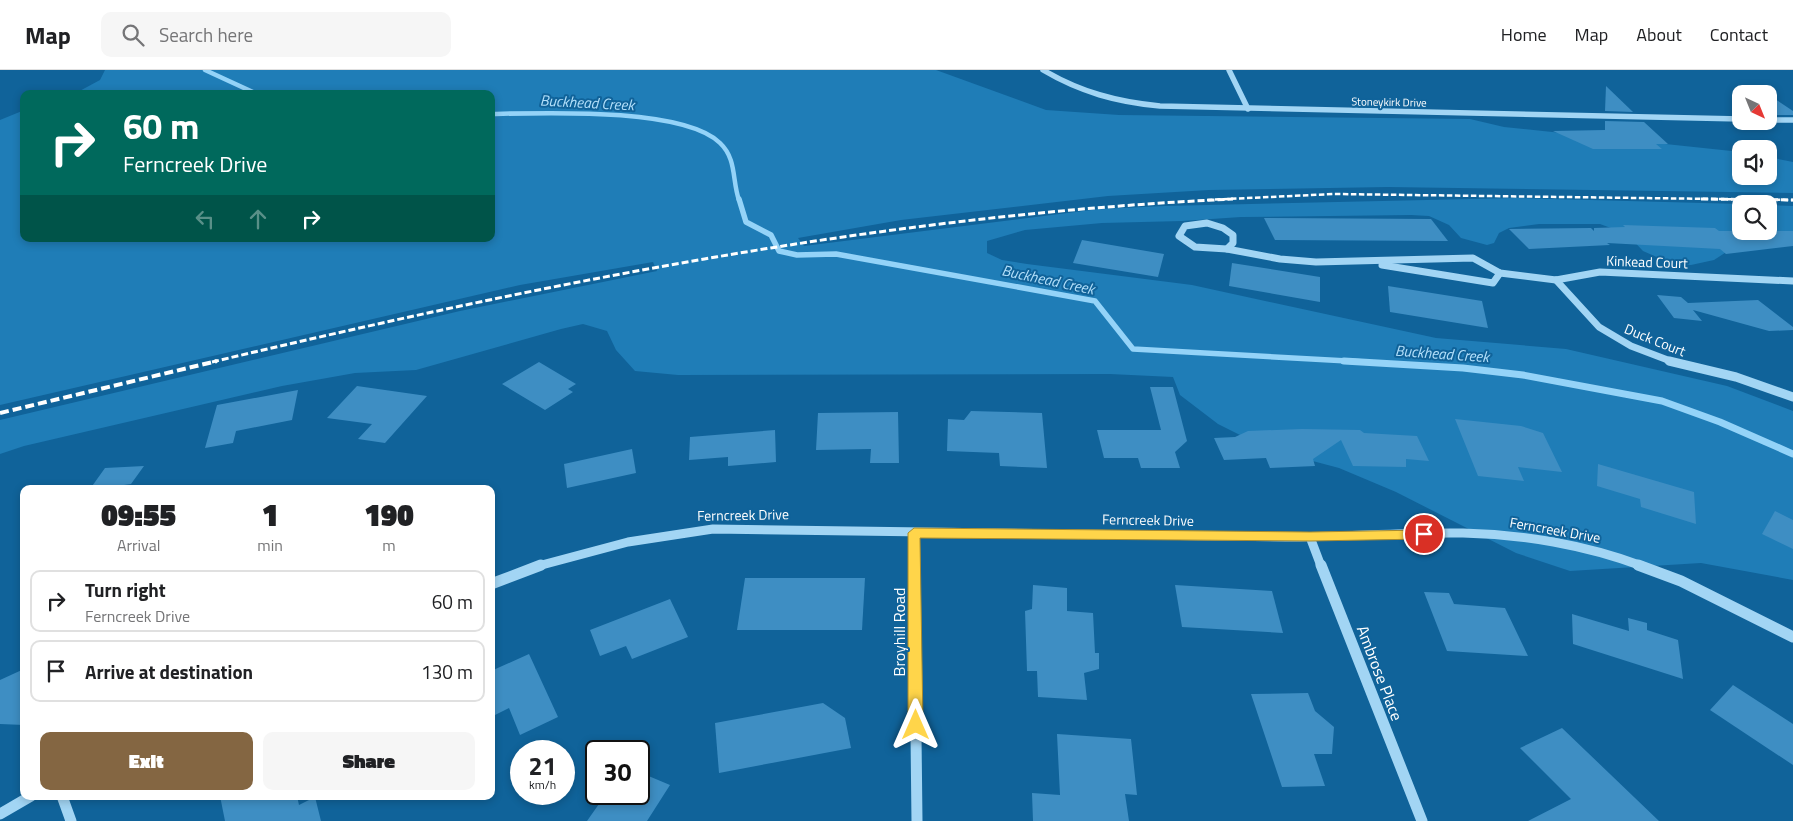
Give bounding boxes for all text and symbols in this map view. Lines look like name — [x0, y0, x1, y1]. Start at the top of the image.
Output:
search box — [101, 12, 451, 57]
text: Map — [25, 17, 71, 53]
text: Search here — [159, 20, 253, 49]
icon: search — [119, 21, 147, 49]
text: Home — [1501, 21, 1547, 48]
text: Map — [1575, 21, 1608, 48]
text: About — [1636, 21, 1682, 48]
text: Contact — [1710, 21, 1768, 48]
north arrow — [1732, 85, 1778, 130]
map controls — [1732, 85, 1777, 240]
water label: Buckhead Creek — [539, 89, 637, 117]
street label: Stoneykirk Drive — [1351, 93, 1427, 111]
text: 60 m — [123, 99, 199, 153]
icon: right — [40, 110, 105, 175]
button: sound — [1732, 140, 1777, 185]
text: Ferncreek Drive — [123, 147, 267, 181]
button: search — [1732, 195, 1777, 240]
icon: left — [191, 205, 219, 233]
icon: ahead — [244, 205, 272, 233]
icon: right — [297, 205, 325, 233]
street label: Kinkead Court — [1606, 250, 1688, 273]
water label: Buckhead Creek — [1000, 258, 1099, 301]
street label: Duck Court — [1621, 318, 1689, 361]
water label: Buckhead Creek — [1394, 339, 1492, 368]
text: 09:55 — [101, 492, 176, 538]
text: 1 — [262, 492, 278, 538]
text: 190 — [364, 492, 414, 538]
street label: Ferncreek Drive — [697, 503, 789, 526]
street label: Ferncreek Drive — [1102, 508, 1194, 531]
street label: Ferncreek Drive — [1508, 511, 1602, 548]
pin — [1403, 513, 1445, 555]
icon: arrive — [1410, 520, 1438, 548]
text: Arrival — [117, 533, 160, 557]
text: min — [257, 533, 283, 557]
text: m — [382, 533, 396, 557]
text: Turn right — [85, 575, 166, 604]
icon: right — [42, 587, 70, 615]
text: 60 m — [432, 587, 473, 616]
street label: Broyhill Road — [887, 588, 911, 676]
text: Ferncreek Drive — [85, 604, 190, 628]
street label: Ambrose Place — [1351, 622, 1409, 724]
icon: arrive — [42, 657, 70, 685]
text: Arrive at destination — [85, 657, 253, 686]
text: 130 m — [421, 657, 473, 686]
position arrow — [889, 698, 941, 750]
button: Exit — [40, 732, 253, 790]
button: Share — [263, 732, 475, 790]
speed limit sign: 30 — [585, 740, 650, 805]
text: 21 — [528, 747, 557, 785]
text: km/h — [529, 775, 556, 794]

